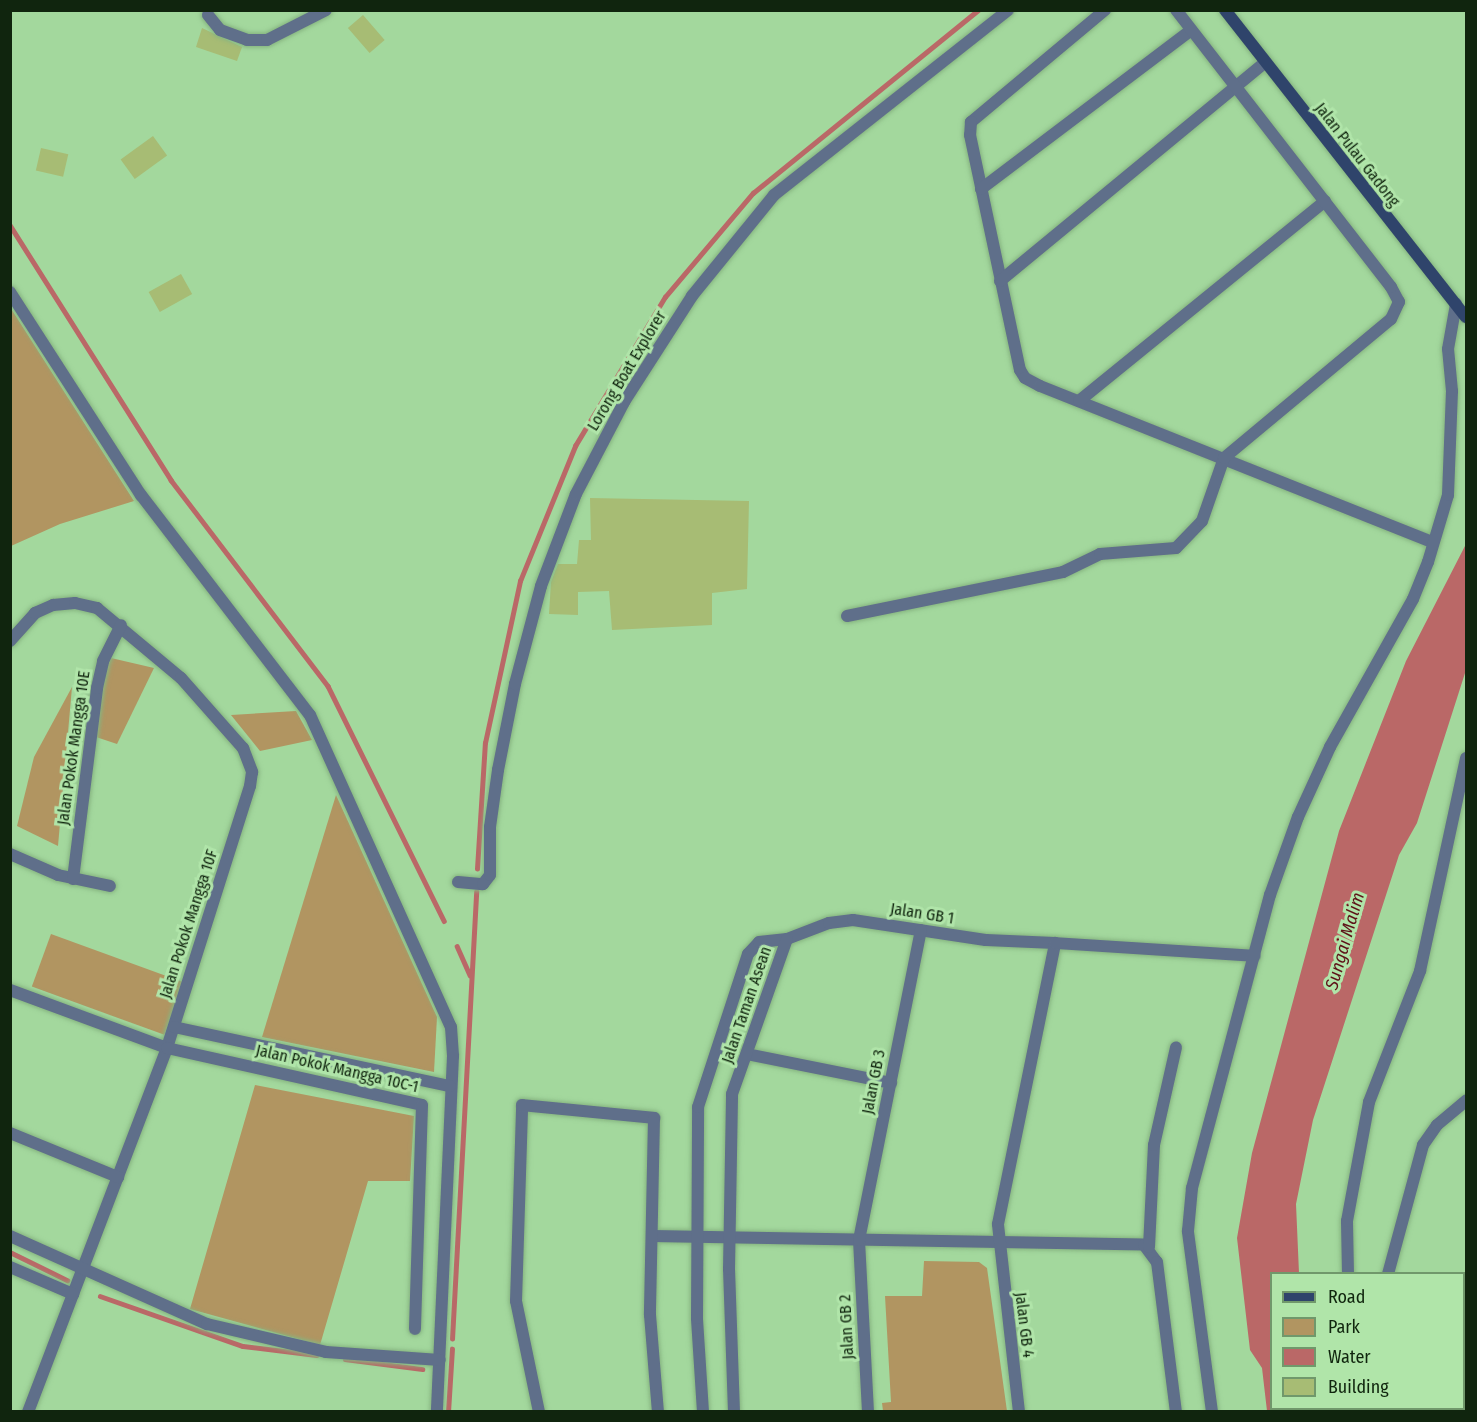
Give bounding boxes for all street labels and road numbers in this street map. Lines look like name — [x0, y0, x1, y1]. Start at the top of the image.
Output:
street label: Jalan Pulau Gadong — [1310, 99, 1404, 211]
street label: Lorong Boat Explorer — [584, 308, 670, 434]
street label: Jalan Pokok Mangga 10E — [54, 670, 94, 826]
street label: Jalan Pokok Mangga 10F — [156, 847, 222, 1001]
street label: Jalan GB 1 — [889, 900, 955, 928]
street label: Jalan Taman Asean — [718, 944, 776, 1066]
street label: Jalan Pokok Mangga 10C-1 — [254, 1041, 420, 1097]
street label: Jalan GB 3 — [858, 1048, 890, 1116]
street label: Jalan GB 4 — [1010, 1291, 1038, 1359]
street label: Jalan GB 2 — [836, 1294, 858, 1360]

